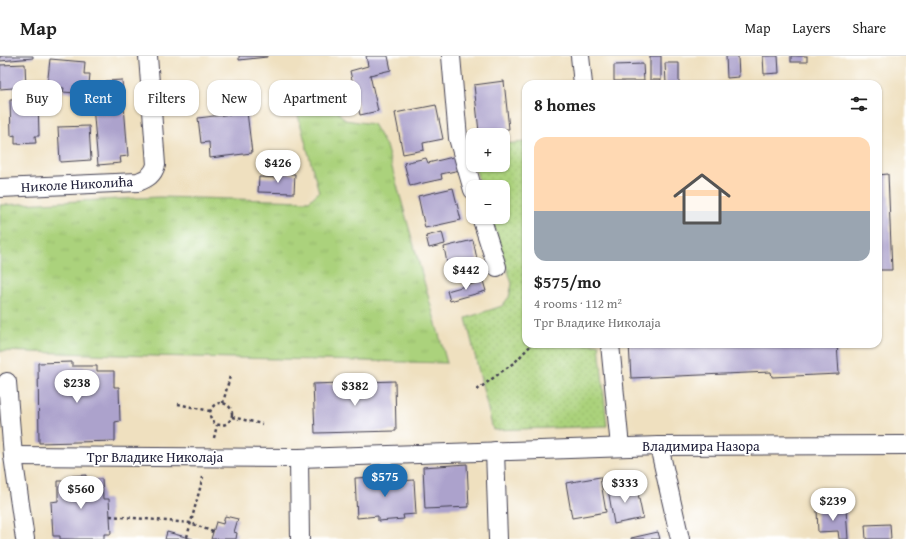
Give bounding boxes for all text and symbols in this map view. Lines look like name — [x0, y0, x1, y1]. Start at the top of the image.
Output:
text: Map — [20, 14, 57, 42]
text: Map — [745, 18, 771, 38]
text: Layers — [793, 18, 831, 38]
text: Share — [853, 18, 886, 38]
chip: Buy — [12, 80, 62, 116]
chip: Rent — [70, 80, 126, 116]
chip: Filters — [134, 80, 199, 116]
chip: New — [207, 80, 261, 116]
chip: Apartment — [269, 80, 361, 116]
text: 8 homes — [534, 92, 596, 117]
icon: filters — [848, 93, 870, 115]
map controls — [466, 128, 510, 224]
button: + — [466, 128, 510, 172]
pin: $426 — [254, 150, 302, 184]
text: $426 — [265, 153, 291, 172]
icon: home — [666, 163, 738, 235]
street label: Николе Николића — [20, 171, 134, 197]
button: − — [466, 180, 510, 224]
pin: $442 — [442, 257, 490, 291]
text: $442 — [453, 260, 479, 279]
text: $575/mo — [534, 269, 601, 294]
text: 4 rooms · 112 m² — [534, 294, 622, 313]
text: Трг Владике Николаја — [534, 313, 661, 332]
pin: $238 — [53, 370, 101, 404]
text: $238 — [64, 373, 90, 392]
pin: $382 — [331, 373, 379, 407]
text: $382 — [342, 376, 368, 395]
street label: Владимира Назора — [642, 436, 760, 456]
street label: Трг Владике Николаја — [87, 447, 224, 467]
pin: $575 — [361, 464, 409, 498]
text: $575 — [372, 467, 398, 486]
pin: $333 — [601, 470, 649, 504]
text: $333 — [612, 473, 638, 492]
pin: $560 — [57, 476, 105, 510]
text: $560 — [68, 479, 94, 498]
pin: $239 — [809, 488, 857, 522]
text: $239 — [820, 491, 846, 510]

